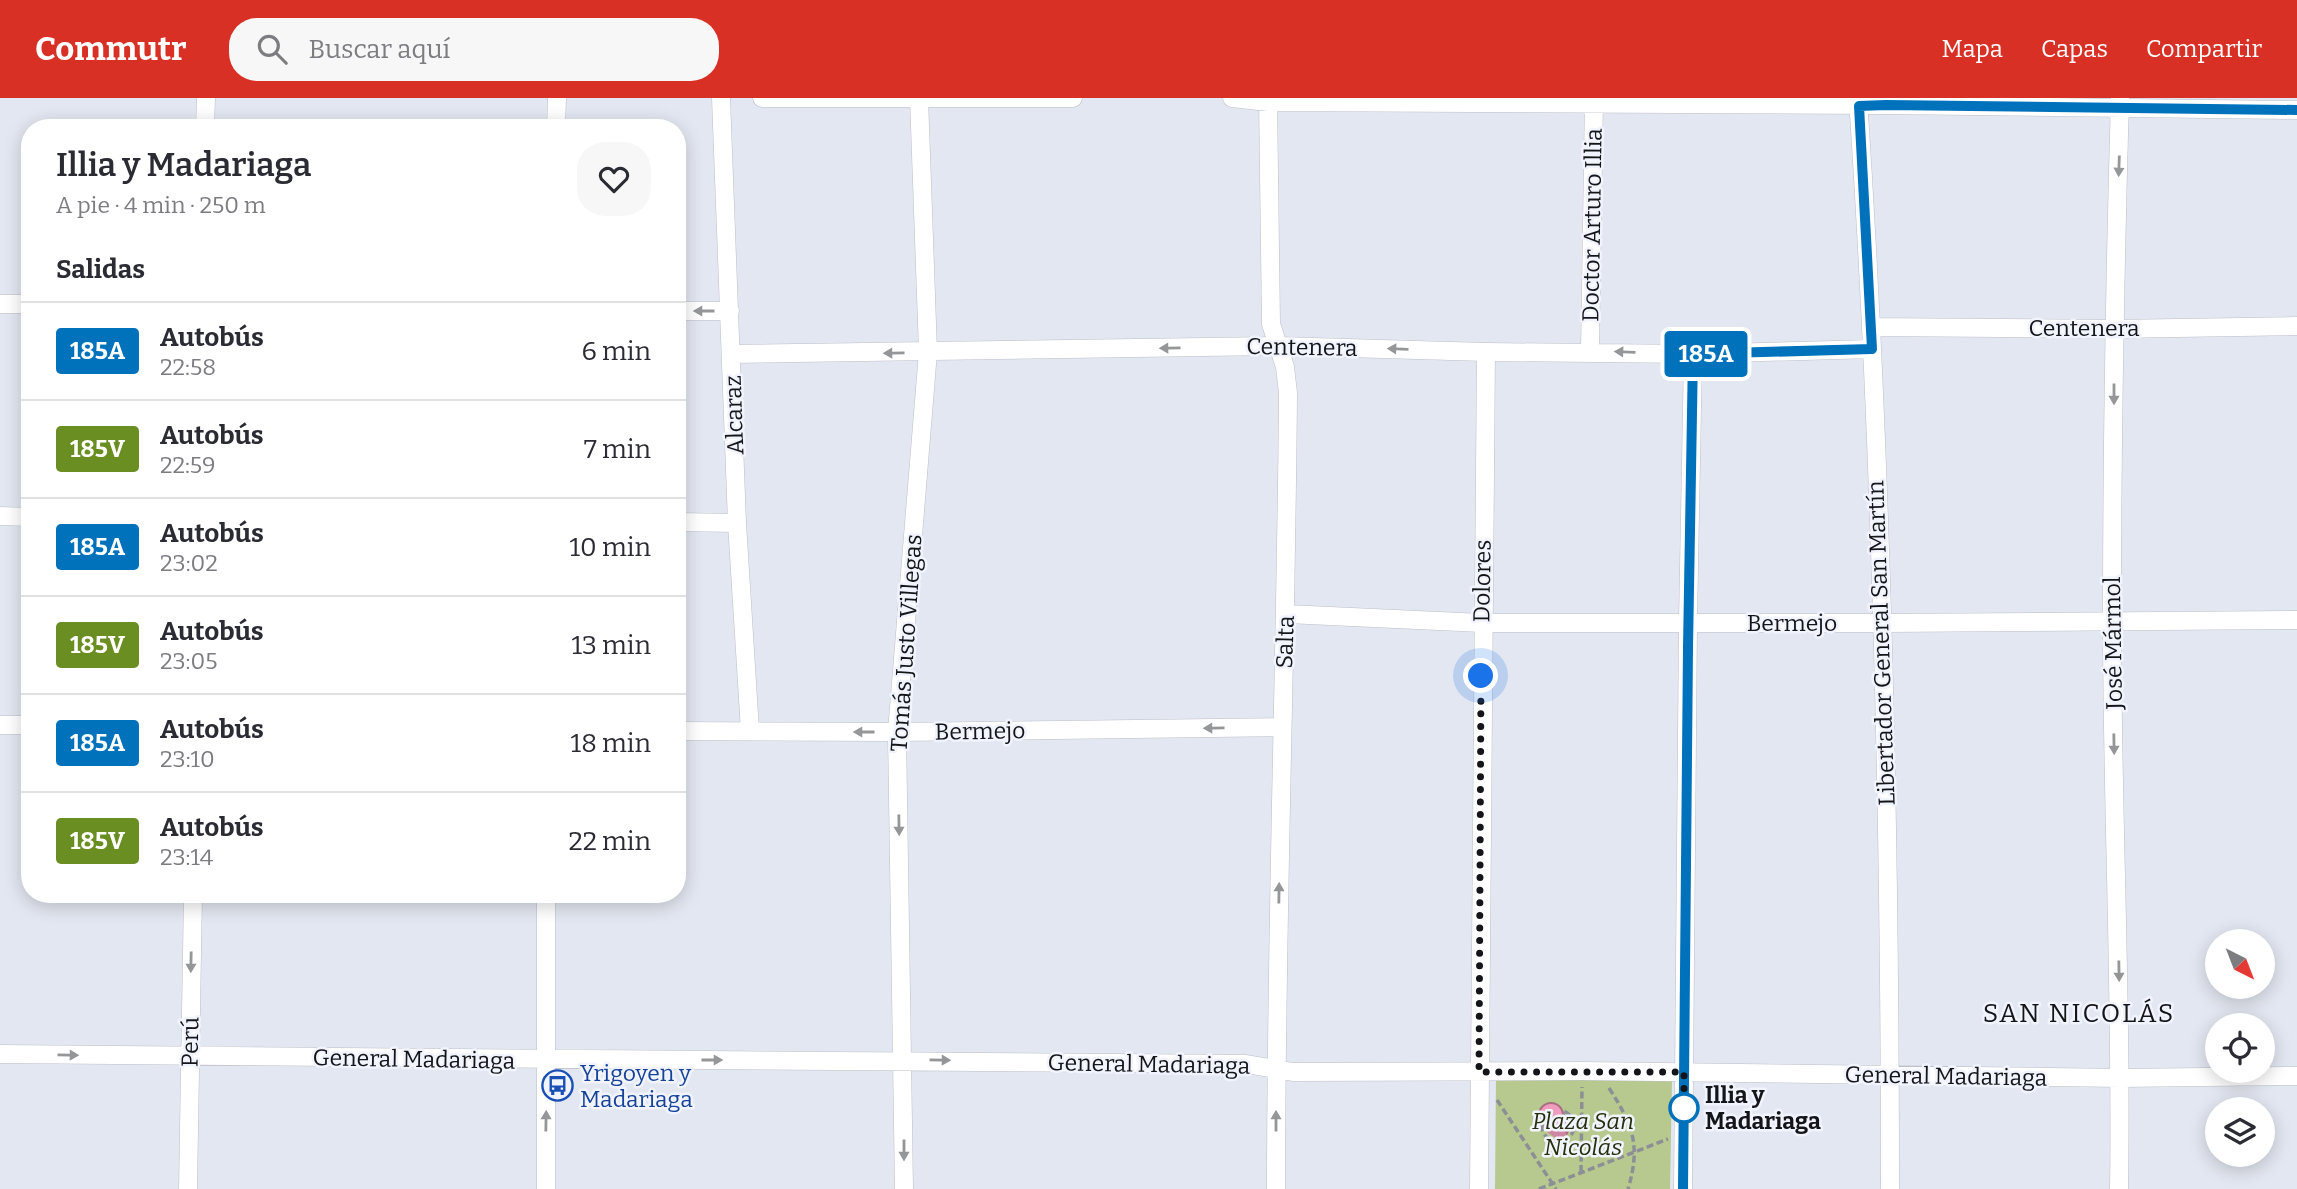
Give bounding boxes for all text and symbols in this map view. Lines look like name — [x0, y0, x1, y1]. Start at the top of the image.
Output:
search box — [229, 18, 719, 81]
text: Commutr — [35, 29, 187, 69]
icon: search — [253, 30, 291, 68]
text: Buscar aquí — [309, 34, 450, 65]
text: Mapa — [1941, 35, 2003, 63]
text: Capas — [2041, 35, 2108, 63]
text: Compartir — [2146, 35, 2262, 63]
street label: Doctor Arturo Illia — [1576, 128, 1608, 322]
button: heart — [577, 142, 651, 216]
text: Illia y Madariaga — [56, 145, 311, 185]
one-way arrow — [2113, 155, 2124, 177]
text: A pie · 4 min · 250 m — [56, 191, 266, 219]
text: Salidas — [56, 254, 145, 285]
one-way arrow — [692, 305, 714, 317]
street label: Centenera — [2028, 314, 2140, 342]
text: Autobús — [160, 322, 264, 353]
line badge: 185A — [1657, 331, 1755, 377]
street label: Centenera — [1246, 332, 1358, 362]
text: 6 min — [582, 336, 651, 367]
text: 185A — [70, 337, 125, 365]
text: 185A — [1678, 340, 1734, 368]
one-way arrow — [1159, 342, 1181, 353]
one-way arrow — [1387, 344, 1409, 355]
one-way arrow — [883, 347, 905, 359]
one-way arrow — [1614, 347, 1636, 358]
text: 22:58 — [160, 353, 216, 381]
street label: Alcaraz — [719, 375, 749, 455]
one-way arrow — [2108, 383, 2120, 405]
text: Autobús — [160, 420, 264, 451]
text: 7 min — [584, 434, 651, 465]
text: 185V — [70, 435, 125, 463]
text: 22:59 — [160, 451, 215, 479]
street label: Libertador General San Martín — [1861, 480, 1901, 806]
text: Autobús — [160, 518, 264, 549]
text: 10 min — [570, 532, 651, 563]
text: 185A — [70, 533, 125, 561]
street label: Tomás Justo Villegas — [884, 533, 928, 753]
street label: Dolores — [1467, 539, 1497, 623]
text: 23:02 — [160, 549, 218, 577]
street label: José Mármol — [2098, 576, 2128, 711]
street label: Bermejo — [1747, 609, 1837, 637]
street label: Salta — [1270, 615, 1300, 669]
text: Autobús — [160, 616, 264, 647]
text: 13 min — [571, 630, 651, 661]
text: 185V — [70, 631, 125, 659]
text: 23:05 — [160, 647, 217, 675]
your location — [1463, 658, 1498, 693]
text: Autobús — [160, 714, 264, 745]
street label: Bermejo — [934, 716, 1026, 746]
one-way arrow — [1203, 722, 1225, 734]
one-way arrow — [853, 726, 875, 738]
text: 18 min — [571, 728, 651, 759]
text: 185A — [70, 729, 125, 757]
one-way arrow — [2109, 733, 2120, 755]
text: 23:10 — [160, 745, 215, 773]
text: Autobús — [160, 812, 264, 843]
one-way arrow — [893, 814, 904, 836]
text: 22 min — [569, 826, 651, 857]
text: 185V — [70, 827, 125, 855]
text: 23:14 — [160, 843, 213, 871]
one-way arrow — [1274, 882, 1285, 904]
north arrow — [2205, 929, 2275, 999]
map controls — [2205, 929, 2275, 1167]
one-way arrow — [186, 952, 197, 974]
one-way arrow — [2113, 960, 2124, 982]
district label: SAN NICOLÁS — [1983, 998, 2175, 1029]
button: locate — [2205, 1013, 2275, 1083]
street label: Perú — [176, 1017, 204, 1067]
street label: General Madariaga — [312, 1043, 516, 1075]
street label: General Madariaga — [1047, 1048, 1251, 1080]
one-way arrow — [57, 1049, 79, 1061]
one-way arrow — [701, 1054, 723, 1066]
one-way arrow — [929, 1054, 951, 1066]
place label: Yrigoyen y Madariaga — [580, 1059, 693, 1113]
street label: General Madariaga — [1844, 1060, 2048, 1092]
bus stop icon: Yrigoyen y Madariaga — [540, 1069, 574, 1103]
place label: Illia y Madariaga — [1705, 1081, 1821, 1135]
marker: Illia y Madariaga — [1669, 1093, 1699, 1123]
button: layers — [2205, 1097, 2275, 1167]
park label: Plaza San Nicolás — [1532, 1107, 1634, 1161]
one-way arrow — [541, 1110, 552, 1132]
one-way arrow — [1270, 1110, 1282, 1132]
one-way arrow — [898, 1140, 910, 1162]

